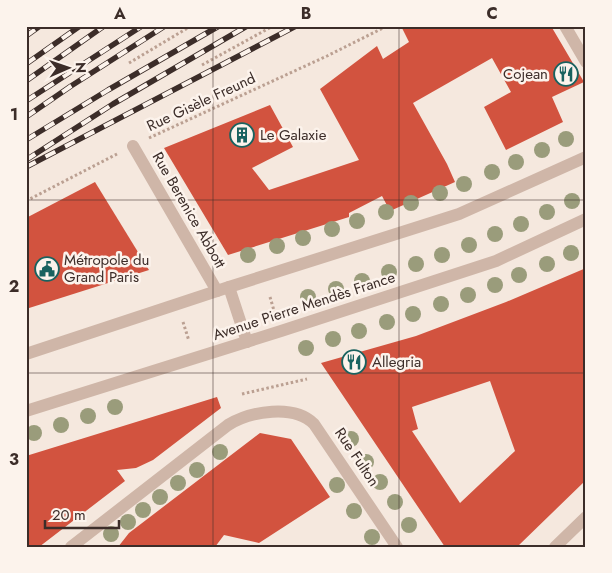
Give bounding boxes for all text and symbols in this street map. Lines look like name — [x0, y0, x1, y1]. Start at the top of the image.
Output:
text: A — [113, 2, 126, 25]
text: B — [301, 2, 311, 25]
text: C — [486, 2, 498, 25]
north arrow — [42, 42, 92, 92]
restaurant icon: Cojean — [553, 61, 579, 87]
text: N — [71, 62, 91, 73]
place label: Cojean — [503, 63, 548, 85]
street label: Rue Gisèle Freund — [143, 67, 259, 137]
text: 1 — [10, 103, 18, 126]
building icon: Le Galaxie — [229, 122, 255, 148]
place label: Le Galaxie — [260, 124, 327, 146]
street label: Rue Berenice Abbott — [147, 148, 231, 272]
place label: Métropole du Grand Paris — [64, 249, 149, 288]
public building icon: Métropole du Grand Paris — [34, 256, 60, 282]
street label: Avenue Pierre Mendès France — [210, 266, 398, 346]
text: 2 — [9, 275, 19, 298]
restaurant icon: Allegria — [341, 349, 367, 375]
place label: Allegria — [372, 351, 421, 373]
street label: Rue Fulton — [329, 423, 385, 491]
text: 3 — [9, 448, 19, 471]
scale bar — [45, 498, 119, 530]
text: 20 m — [52, 504, 86, 526]

